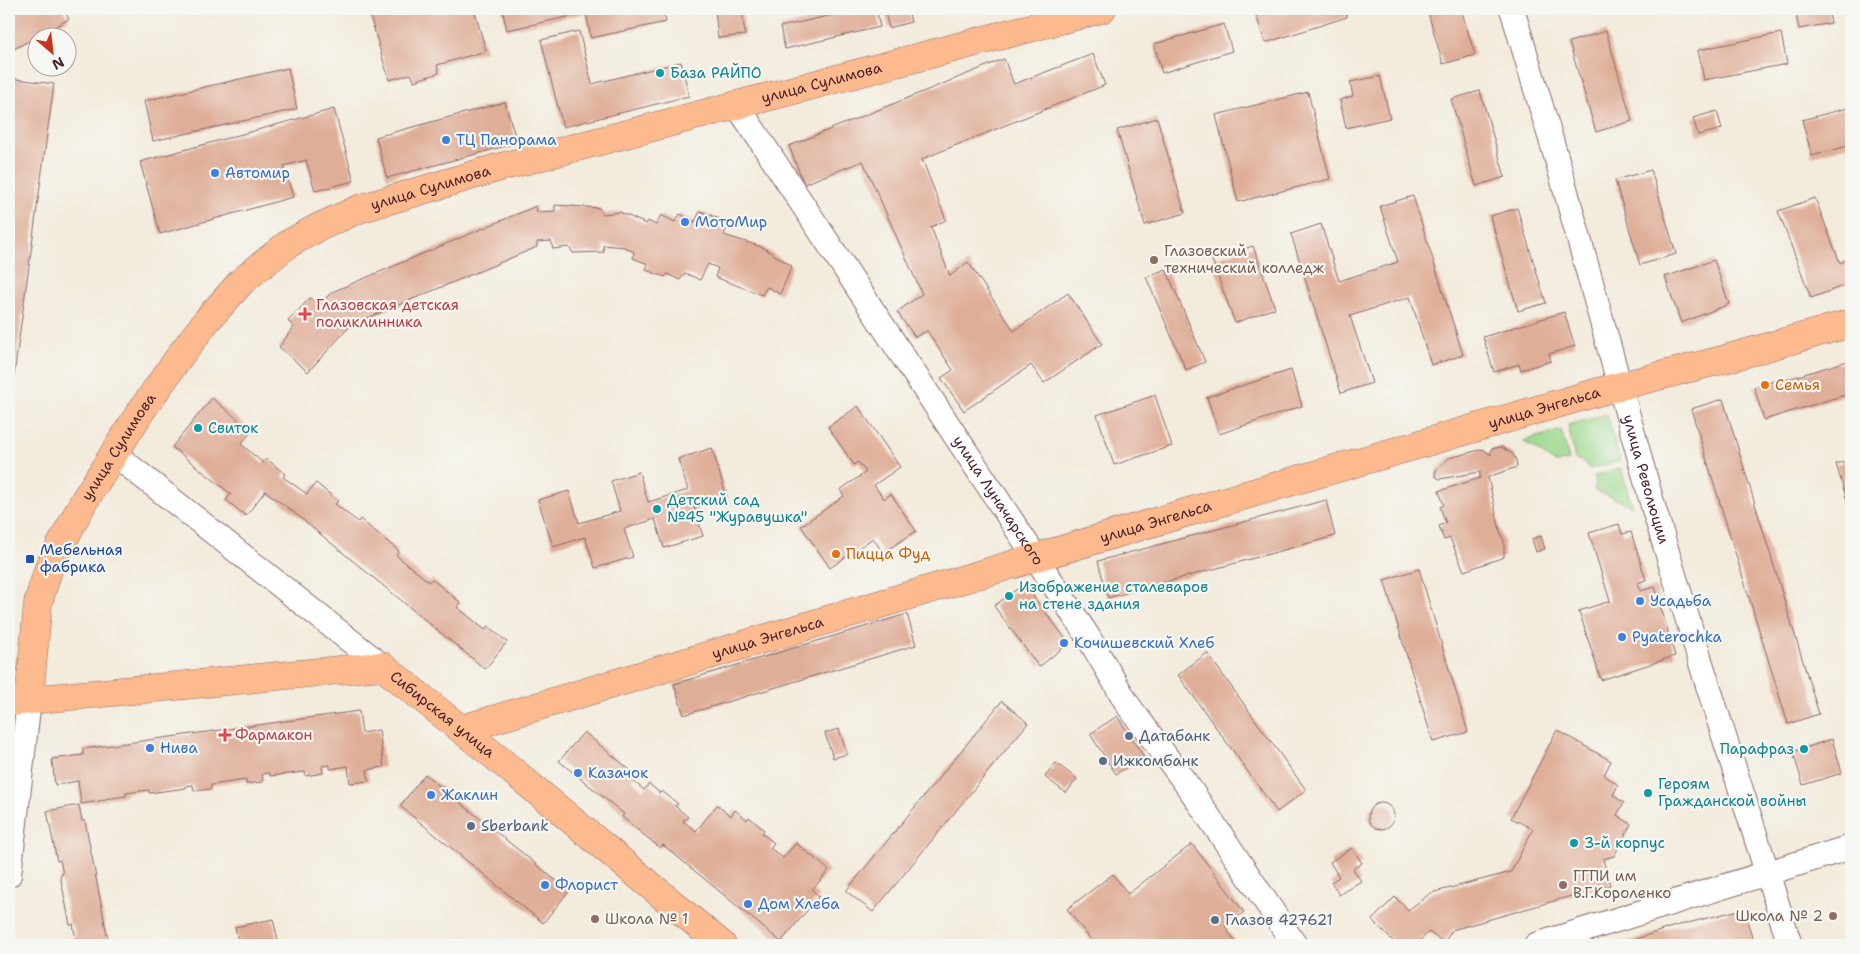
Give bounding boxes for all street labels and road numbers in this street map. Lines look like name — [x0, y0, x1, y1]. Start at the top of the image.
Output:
street label: улица Сулимова — [759, 57, 885, 108]
street label: улица Сулимова — [368, 160, 493, 215]
street label: улица Энгельса — [1486, 382, 1603, 434]
street label: улица Сулимова — [77, 389, 161, 504]
street label: улица Революции — [1618, 412, 1674, 547]
street label: улица Луначарского — [948, 432, 1048, 569]
street label: улица Энгельса — [1097, 495, 1215, 548]
street label: улица Энгельса — [709, 611, 827, 664]
street label: Сибирская улица — [386, 666, 499, 763]

